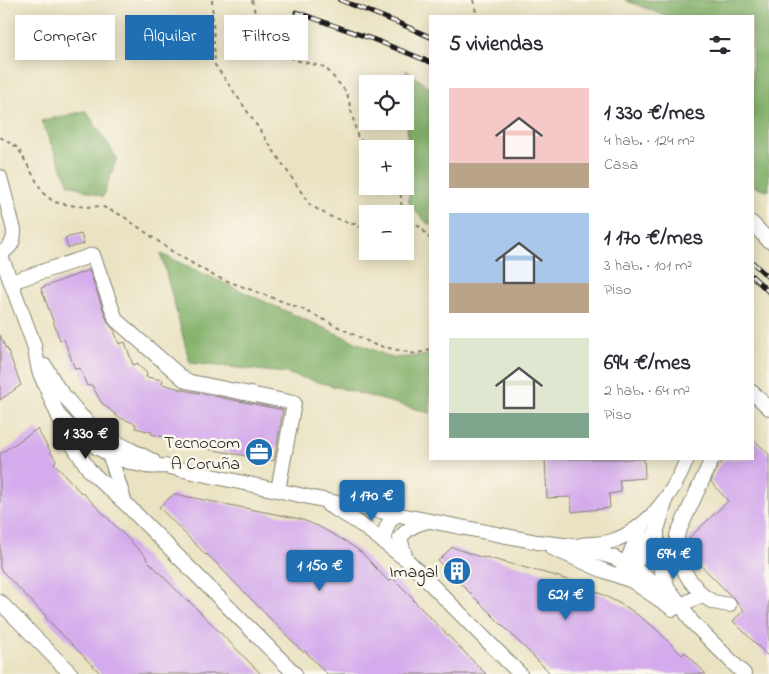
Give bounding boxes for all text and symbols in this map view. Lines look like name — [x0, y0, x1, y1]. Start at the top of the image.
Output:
chip: Comprar — [15, 15, 115, 60]
chip: Alquilar — [125, 15, 214, 60]
chip: Filtros — [224, 15, 308, 60]
text: 5 viviendas — [449, 30, 544, 60]
icon: filters — [706, 31, 734, 59]
map controls — [359, 75, 414, 260]
button: locate — [359, 75, 414, 130]
text: 1 330 €/mes — [604, 99, 705, 129]
icon: home — [489, 108, 549, 168]
text: 4 hab. · 124 m² — [604, 129, 695, 153]
button: + — [359, 140, 414, 195]
text: Casa — [604, 153, 638, 177]
button: − — [359, 205, 414, 260]
text: 1 170 €/mes — [604, 224, 703, 254]
icon: home — [489, 233, 549, 293]
text: 3 hab. · 101 m² — [604, 254, 692, 278]
text: Piso — [604, 278, 632, 302]
text: 694 €/mes — [604, 349, 691, 379]
icon: home — [489, 358, 549, 418]
text: 2 hab. · 64 m² — [604, 379, 690, 403]
text: Piso — [604, 403, 632, 427]
pin: 1 330 € — [40, 418, 132, 460]
text: 1 330 € — [64, 422, 108, 446]
place label: Tecnocom A Coruña — [164, 431, 240, 478]
office icon: Tecnocom A Coruña — [244, 437, 274, 467]
pin: 1 170 € — [326, 480, 418, 522]
text: 1 170 € — [351, 484, 393, 508]
pin: 694 € — [639, 538, 709, 580]
text: 694 € — [657, 542, 691, 566]
pin: 1 150 € — [274, 550, 366, 592]
text: 1 150 € — [297, 554, 343, 578]
building icon: Imagal — [442, 556, 472, 586]
place label: Imagal — [389, 560, 438, 587]
pin: 621 € — [531, 578, 601, 621]
text: 621 € — [548, 583, 584, 607]

